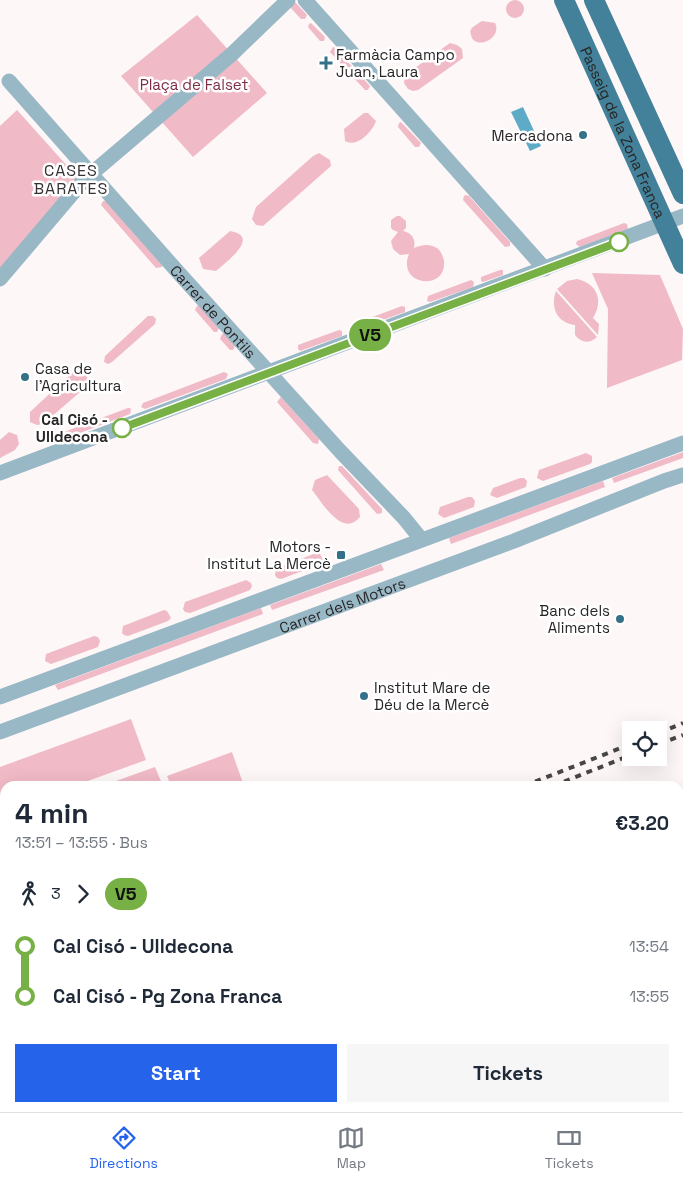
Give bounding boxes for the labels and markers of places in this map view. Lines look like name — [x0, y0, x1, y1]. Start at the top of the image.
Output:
place label: Farmàcia Campo Juan, Laura — [336, 45, 455, 81]
marker: Farmàcia Campo Juan, Laura — [320, 57, 332, 69]
place label: Mercadona — [492, 126, 573, 145]
marker: Mercadona — [577, 129, 589, 141]
unlabelled marker — [609, 232, 629, 252]
place label: Casa de l'Agricultura — [35, 359, 122, 395]
marker: Casa de l'Agricultura — [19, 371, 31, 383]
place label: Cal Cisó - Ulldecona — [36, 410, 108, 446]
marker: Cal Cisó - Ulldecona — [112, 418, 132, 438]
place label: Motors - Institut La Mercè — [207, 537, 331, 573]
marker: Motors - Institut La Mercè — [335, 549, 347, 561]
place label: Banc dels Aliments — [539, 601, 610, 637]
marker: Banc dels Aliments — [614, 613, 626, 625]
place label: Institut Mare de Déu de la Mercè — [374, 678, 490, 714]
marker: Institut Mare de Déu de la Mercè — [358, 690, 370, 702]

